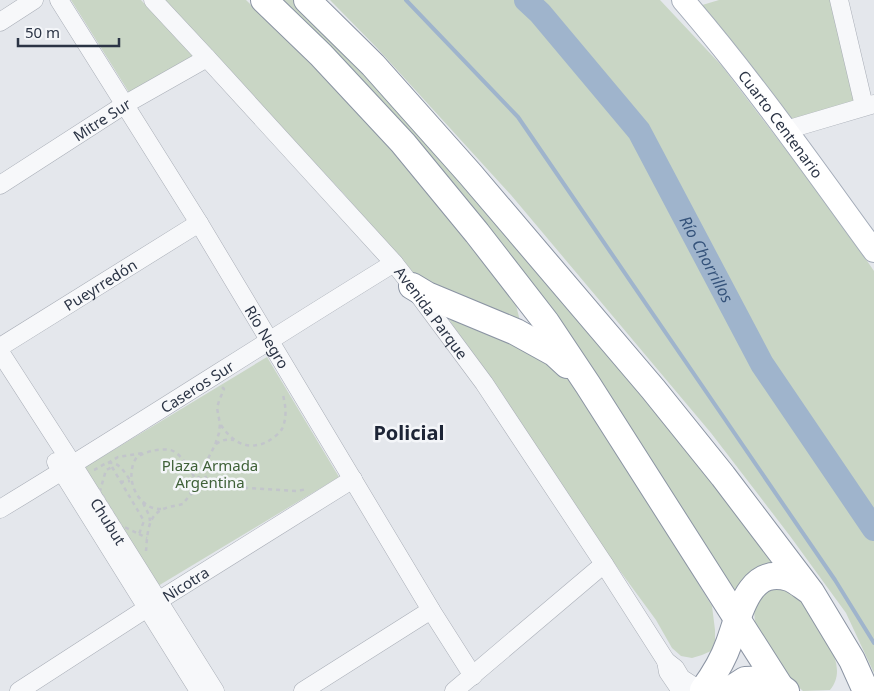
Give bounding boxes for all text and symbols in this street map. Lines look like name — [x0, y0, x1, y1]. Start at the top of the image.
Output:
scale bar — [18, 15, 119, 47]
text: 50 m — [25, 22, 60, 42]
street label: Cuarto Centenario — [734, 66, 828, 182]
street label: Mitre Sur — [69, 93, 134, 145]
water label: Río Chorrillos — [675, 212, 739, 306]
street label: Pueyrredón — [60, 254, 140, 315]
street label: Avenida Parque — [390, 262, 473, 363]
street label: Río Negro — [241, 302, 294, 372]
street label: Caseros Sur — [156, 356, 238, 417]
district label: Policial — [373, 419, 445, 446]
park label: Plaza Armada Argentina — [162, 455, 258, 492]
street label: Chubut — [86, 494, 131, 549]
street label: Nicotra — [158, 562, 213, 606]

